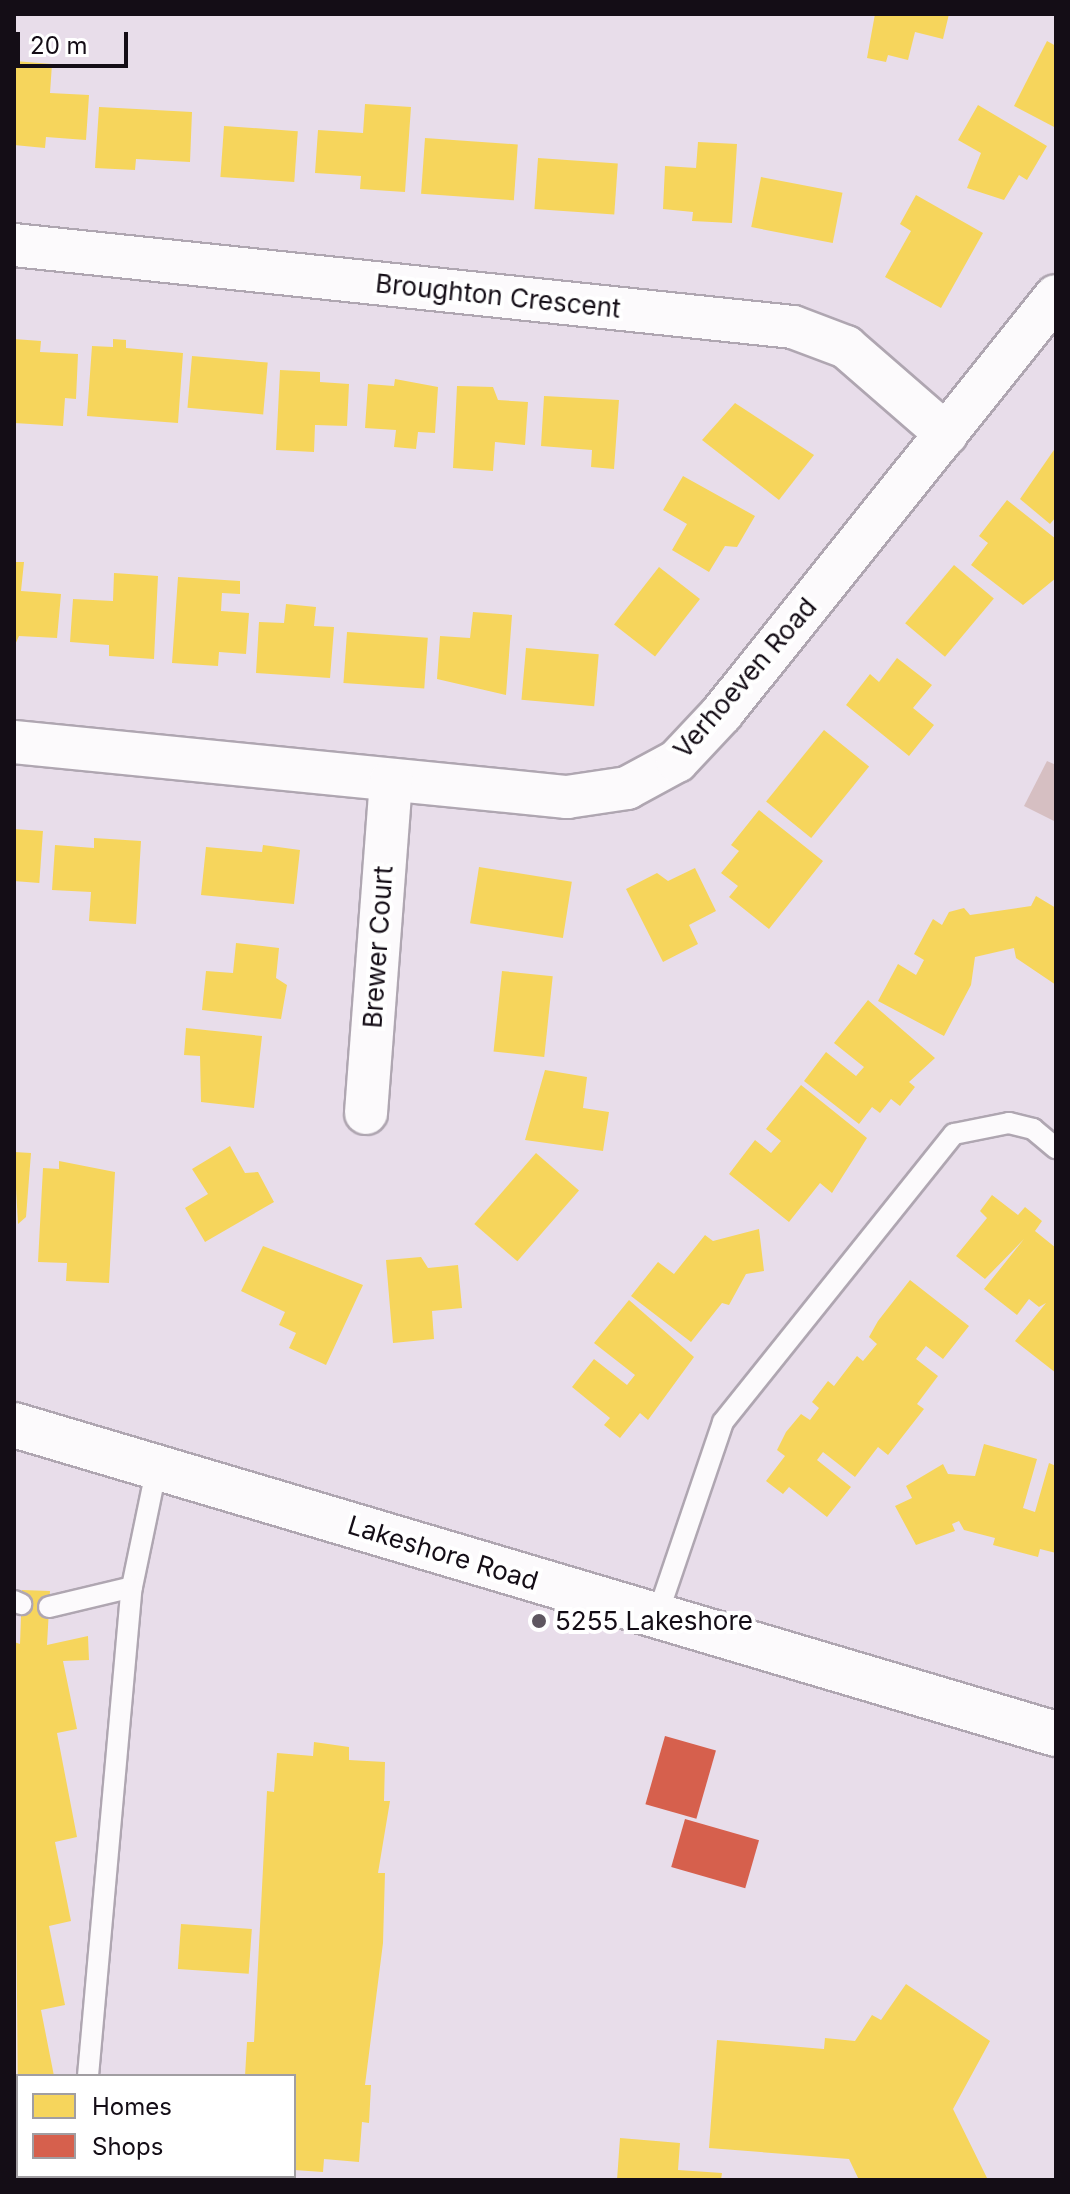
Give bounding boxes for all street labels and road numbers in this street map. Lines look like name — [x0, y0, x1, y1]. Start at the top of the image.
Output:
street label: Broughton Crescent — [374, 268, 622, 324]
street label: Verhoeven Road — [667, 591, 823, 765]
street label: Brewer Court — [357, 865, 399, 1029]
street label: Lakeshore Road — [344, 1509, 542, 1597]

